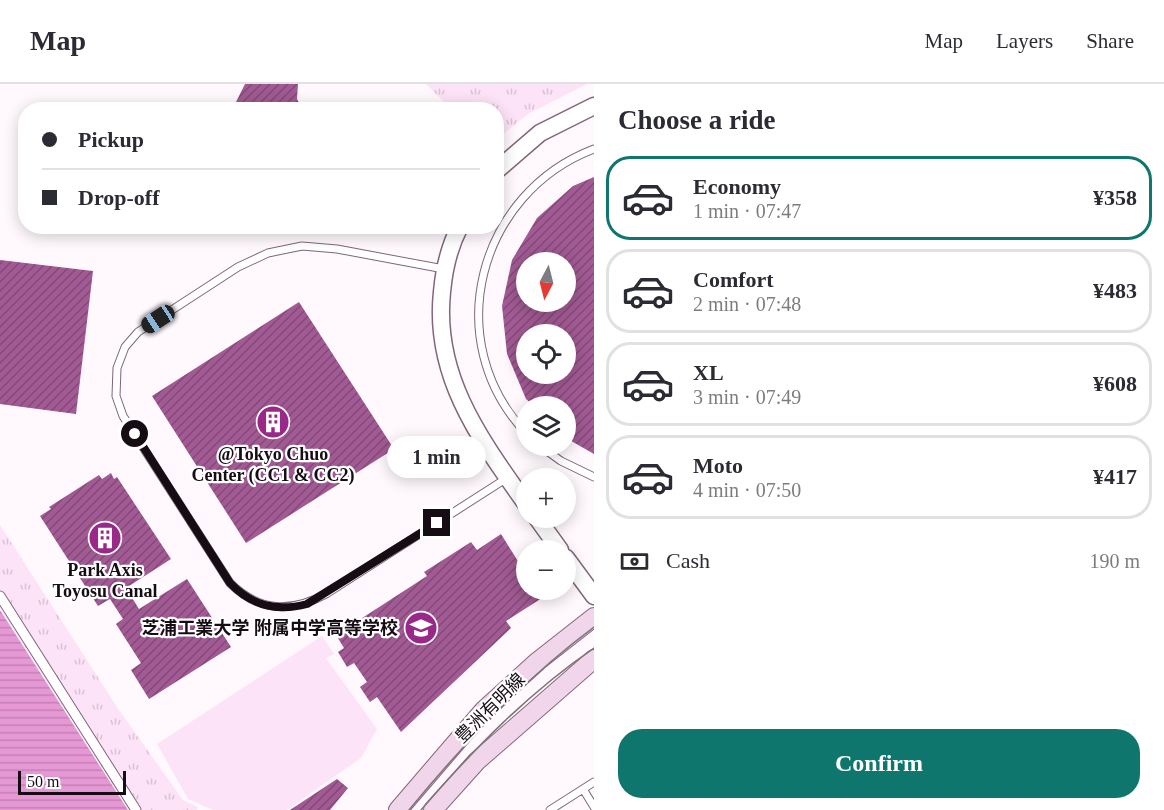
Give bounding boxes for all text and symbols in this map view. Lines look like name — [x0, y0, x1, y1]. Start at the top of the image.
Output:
text: Map — [30, 25, 86, 56]
text: Map — [925, 29, 963, 53]
text: Layers — [996, 29, 1053, 53]
text: Share — [1086, 29, 1134, 53]
text: Choose a ride — [618, 105, 776, 135]
text: Pickup — [78, 127, 144, 152]
icon: car — [621, 171, 675, 225]
text: Economy — [693, 174, 781, 199]
text: Drop-off — [78, 185, 159, 210]
text: ¥358 — [1093, 185, 1137, 210]
text: 1 min · 07:47 — [693, 200, 801, 222]
north arrow — [516, 252, 576, 312]
map controls — [516, 252, 576, 600]
icon: car — [621, 264, 675, 318]
text: Comfort — [693, 267, 774, 292]
text: ¥483 — [1093, 278, 1137, 303]
text: 2 min · 07:48 — [693, 293, 801, 315]
car — [138, 302, 178, 336]
button: locate — [516, 324, 576, 384]
icon: car — [621, 357, 675, 411]
text: XL — [693, 360, 724, 385]
text: ¥608 — [1093, 371, 1137, 396]
text: 3 min · 07:49 — [693, 386, 801, 408]
button: layers — [516, 396, 576, 456]
building icon: @Tokyo Chuo Center (CC1 & CC2) — [255, 404, 291, 440]
route start — [121, 420, 148, 447]
callout: 1 min — [388, 436, 486, 478]
place label: @Tokyo Chuo Center (CC1 & CC2) — [191, 444, 355, 486]
text: 1 min — [412, 446, 461, 468]
icon: car — [621, 450, 675, 504]
text: Moto — [693, 453, 743, 478]
text: ¥417 — [1093, 464, 1137, 489]
button: + — [516, 468, 576, 528]
text: 4 min · 07:50 — [693, 479, 801, 501]
route end — [423, 509, 450, 536]
building icon: Park Axis Toyosu Canal — [87, 520, 123, 556]
button: − — [516, 540, 576, 600]
icon: cash — [618, 545, 651, 578]
text: Cash — [666, 548, 710, 573]
text: 190 m — [1089, 550, 1140, 572]
place label: Park Axis Toyosu Canal — [53, 560, 157, 601]
school or university icon: 芝浦工業大学 附属中学高等学校 — [403, 610, 439, 646]
place label: 芝浦工業大学 附属中学高等学校 — [142, 618, 398, 638]
street label: 豊洲有明線 — [451, 669, 529, 747]
button: Confirm — [618, 729, 1140, 798]
scale bar — [18, 768, 126, 796]
text: 50 m — [27, 773, 59, 790]

